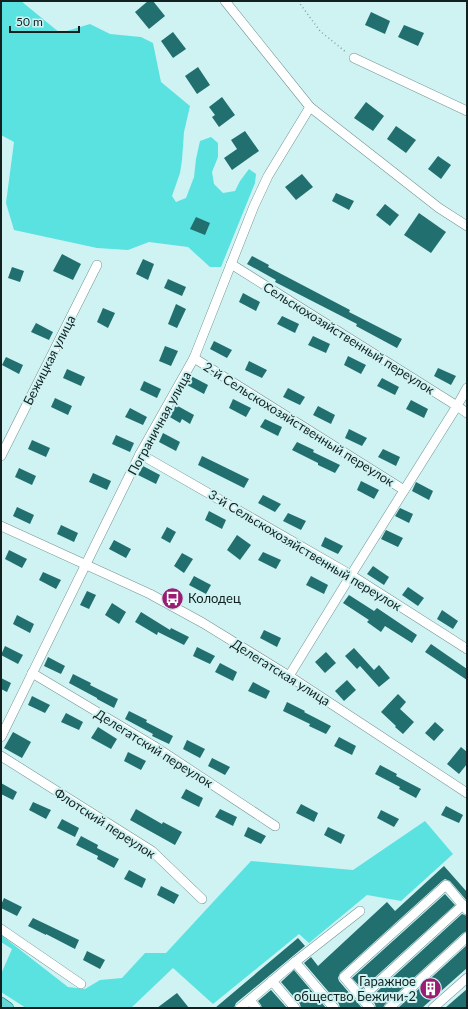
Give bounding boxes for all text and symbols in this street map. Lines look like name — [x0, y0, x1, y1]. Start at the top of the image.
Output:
scale bar — [10, 8, 79, 34]
text: 50 m — [16, 14, 43, 29]
street label: Сельскохозяйственный переулок — [260, 278, 438, 398]
street label: Бежицкая улица — [19, 312, 79, 408]
street label: 2-й Сельскохозяйственный переулок — [201, 358, 398, 490]
street label: Пограничная улица — [124, 368, 194, 478]
street label: 3-й Сельскохозяйственный переулок — [206, 486, 405, 614]
bus stop icon: Колодец — [159, 585, 185, 611]
place label: Колодец — [188, 590, 241, 606]
street label: Делегатская улица — [229, 635, 333, 709]
street label: Делегатский переулок — [92, 705, 216, 791]
street label: Флотский переулок — [51, 784, 159, 862]
place label: Гаражное общество Бежичи-2 — [294, 973, 416, 1004]
building icon: Гаражное общество Бежичи-2 — [418, 975, 444, 1001]

